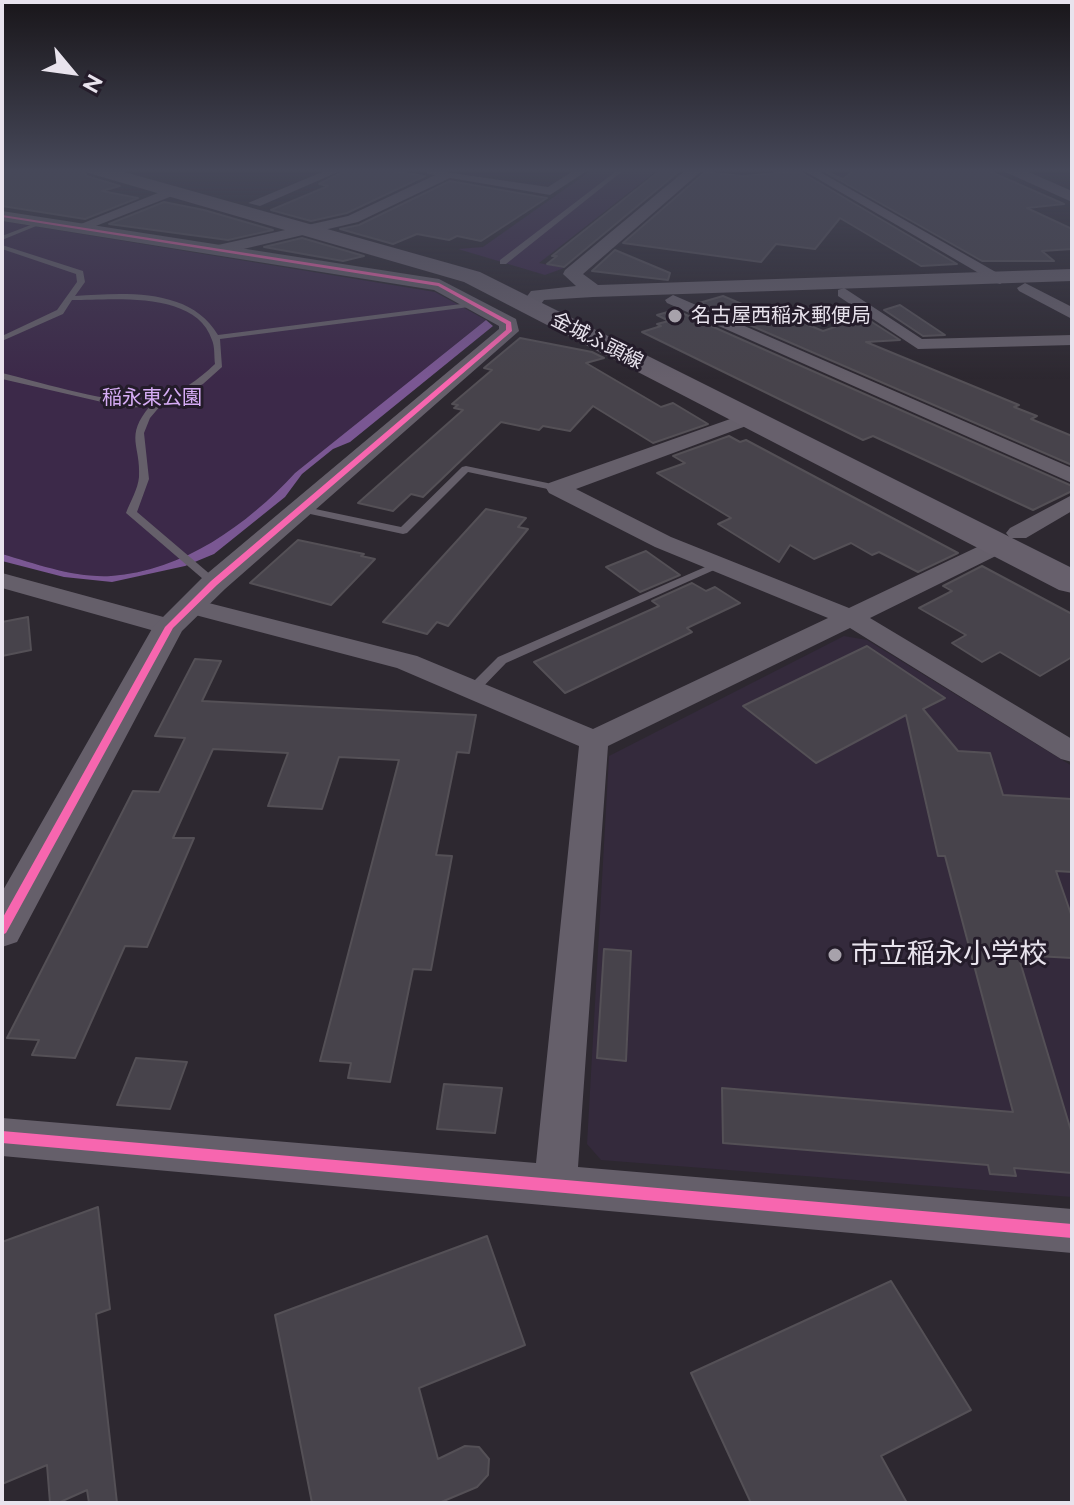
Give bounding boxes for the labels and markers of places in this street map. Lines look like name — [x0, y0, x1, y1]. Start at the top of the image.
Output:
place label: 名古屋西稲永郵便局 — [691, 304, 871, 328]
marker: 名古屋西稲永郵便局 — [666, 307, 684, 325]
place label: 市立稲永小学校 — [851, 938, 1047, 972]
marker: 市立稲永小学校 — [826, 946, 844, 964]

